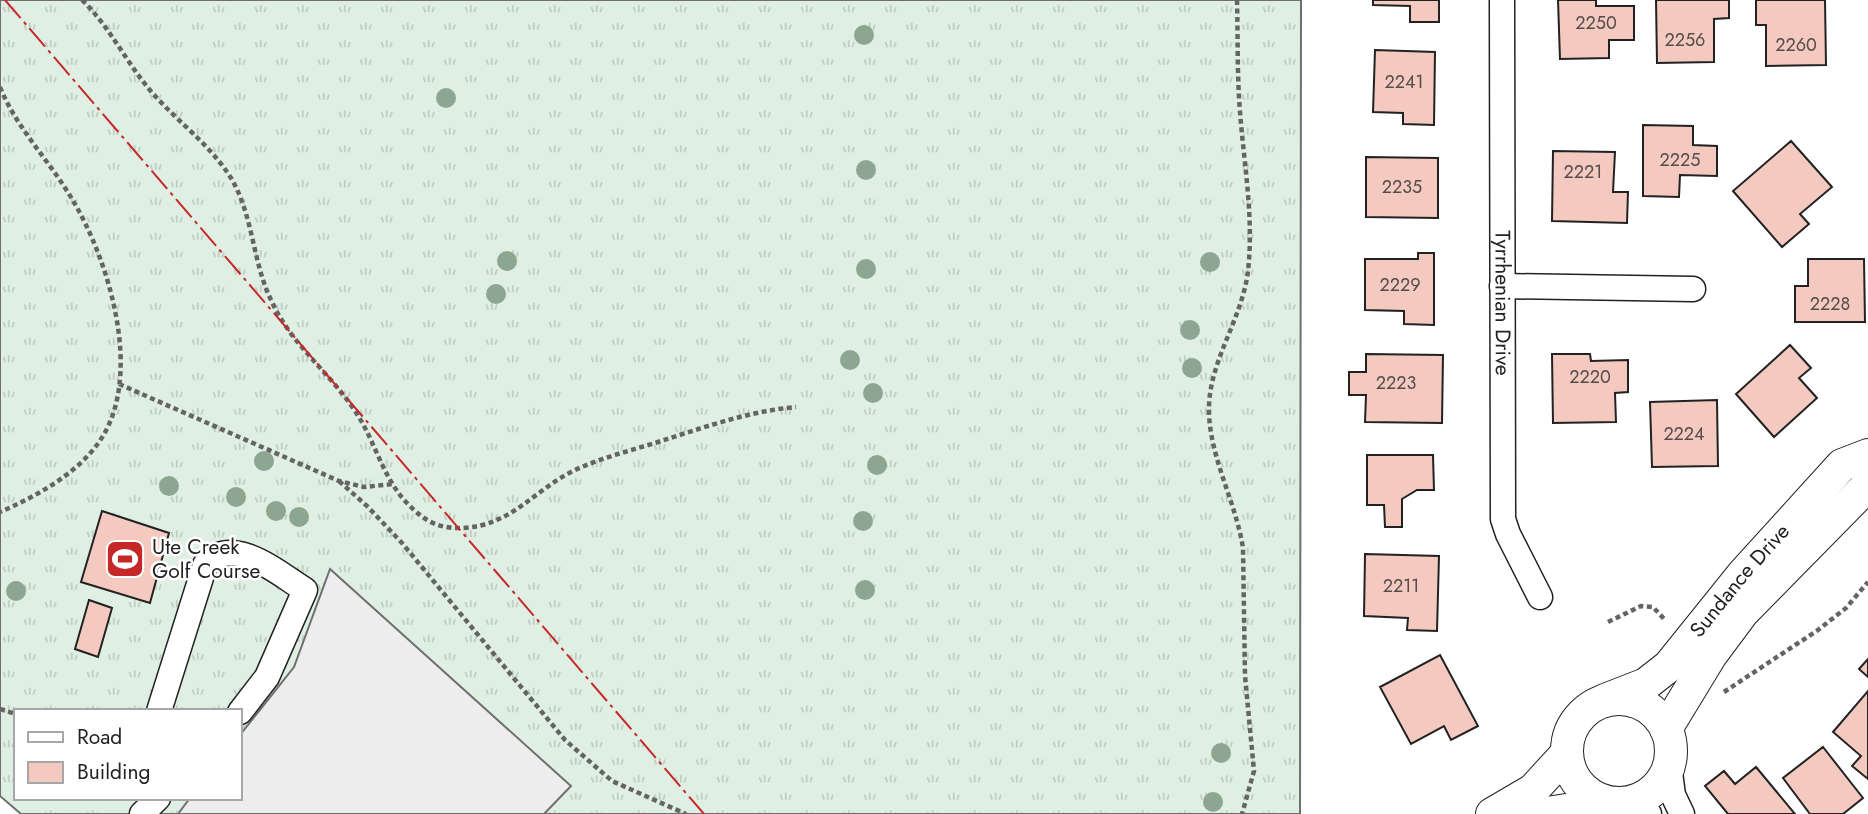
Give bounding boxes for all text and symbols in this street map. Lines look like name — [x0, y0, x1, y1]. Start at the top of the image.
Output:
house number: 2250 — [1575, 10, 1617, 36]
house number: 2256 — [1664, 27, 1706, 53]
house number: 2260 — [1775, 32, 1817, 58]
house number: 2241 — [1384, 69, 1424, 95]
house number: 2225 — [1660, 147, 1700, 173]
house number: 2221 — [1564, 159, 1602, 185]
house number: 2235 — [1382, 174, 1422, 200]
street label: Tyrrhenian Drive — [1487, 230, 1518, 376]
house number: 2229 — [1379, 272, 1421, 298]
house number: 2228 — [1810, 291, 1850, 317]
house number: 2220 — [1569, 364, 1611, 390]
house number: 2223 — [1376, 370, 1416, 396]
house number: 2224 — [1663, 421, 1705, 447]
street label: Sundance Drive — [1683, 517, 1797, 644]
place label: Ute Creek Golf Course — [152, 532, 260, 586]
sports icon: Ute Creek Golf Course — [104, 538, 146, 580]
house number: 2211 — [1383, 573, 1419, 599]
legend — [14, 709, 242, 800]
text: Road — [77, 722, 122, 752]
text: Building — [77, 757, 150, 787]

